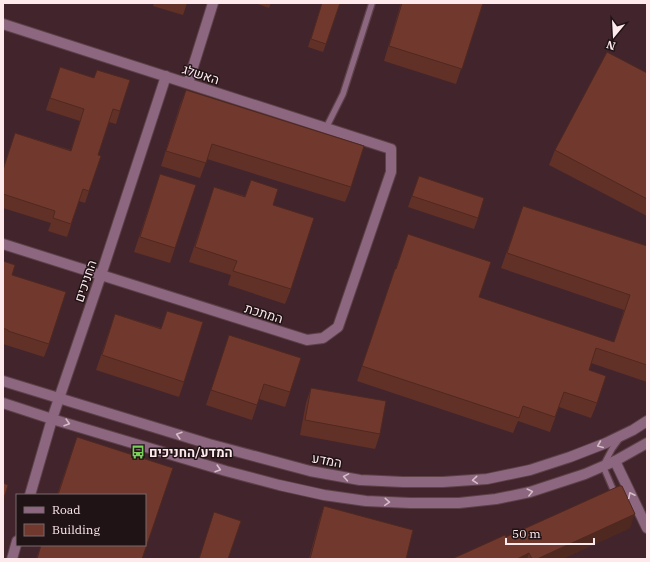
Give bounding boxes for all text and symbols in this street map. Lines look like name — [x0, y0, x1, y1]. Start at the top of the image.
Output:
north arrow — [594, 16, 634, 56]
text: N — [604, 37, 617, 54]
street label: האשלג — [180, 61, 222, 88]
street label: החניכים — [70, 258, 101, 304]
street label: המתכת — [243, 300, 285, 327]
one-way arrow — [63, 418, 70, 427]
one-way arrow — [176, 431, 183, 440]
one-way arrow — [596, 440, 604, 448]
bus stop icon: המדע/החניכים — [130, 444, 146, 460]
place label: המדע/החניכים — [149, 444, 233, 461]
street label: המדע — [311, 450, 343, 471]
one-way arrow — [215, 464, 222, 473]
one-way arrow — [342, 473, 349, 482]
one-way arrow — [472, 475, 478, 484]
one-way arrow — [526, 488, 533, 497]
one-way arrow — [628, 491, 636, 499]
legend — [16, 494, 146, 546]
one-way arrow — [384, 497, 390, 506]
text: Road — [52, 502, 81, 517]
scale bar — [506, 520, 594, 546]
text: Building — [52, 522, 100, 537]
text: 50 m — [512, 526, 541, 541]

